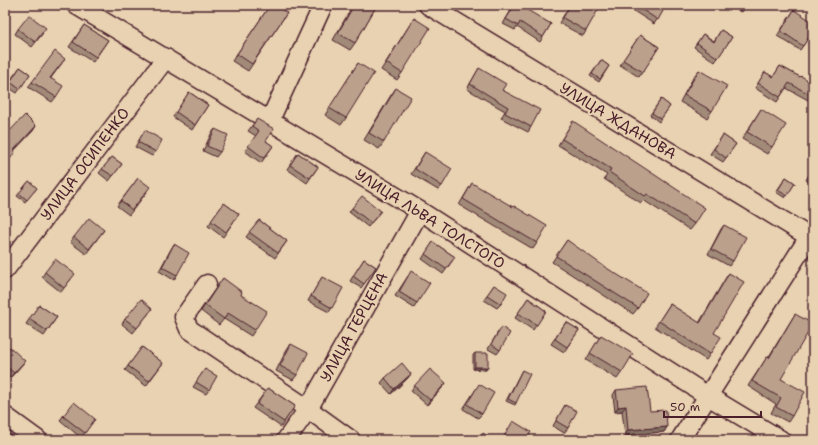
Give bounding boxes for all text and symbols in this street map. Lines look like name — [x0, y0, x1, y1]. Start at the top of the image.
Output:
street label: УЛИЦА ЖДАНОВА — [556, 78, 680, 164]
street label: УЛИЦА ОСИПЕНКО — [36, 104, 134, 224]
street label: УЛИЦА ЛЬВА ТОЛСТОГО — [351, 164, 509, 274]
street label: УЛИЦА ГЕРЦЕНА — [316, 269, 392, 385]
scale bar — [664, 393, 761, 419]
text: 50 m — [670, 399, 700, 415]

